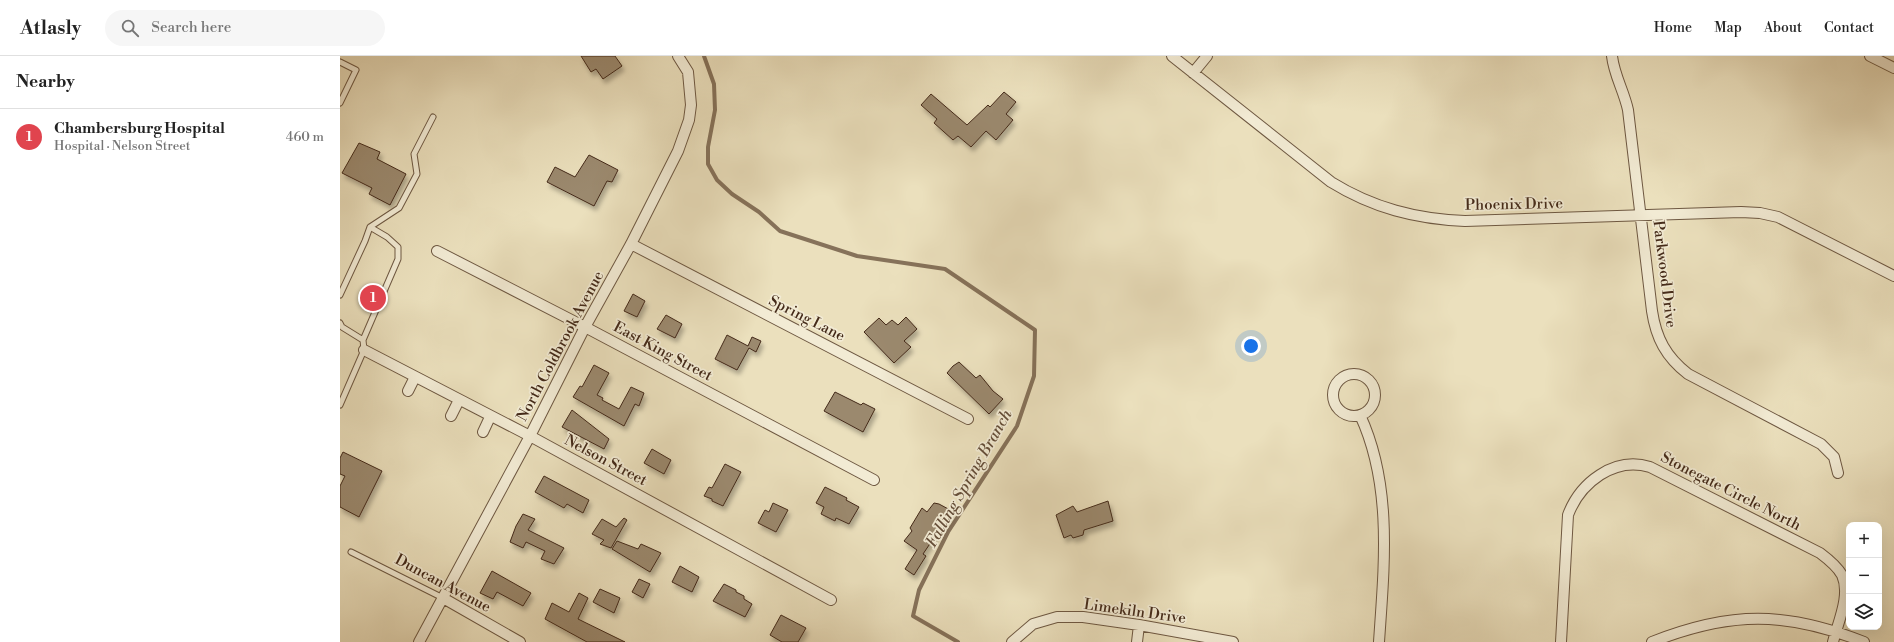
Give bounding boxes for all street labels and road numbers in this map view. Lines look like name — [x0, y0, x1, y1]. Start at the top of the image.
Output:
street label: Phoenix Drive — [1465, 194, 1563, 215]
street label: Parkwood Drive — [1648, 219, 1681, 329]
street label: North Coldbrook Avenue — [513, 268, 608, 425]
street label: Spring Lane — [766, 291, 848, 346]
street label: East King Street — [610, 317, 716, 386]
street label: Nelson Street — [561, 431, 651, 490]
street label: Stonegate Circle North — [1658, 448, 1804, 535]
street label: Duncan Avenue — [392, 550, 494, 617]
street label: Limekiln Drive — [1083, 595, 1187, 628]

